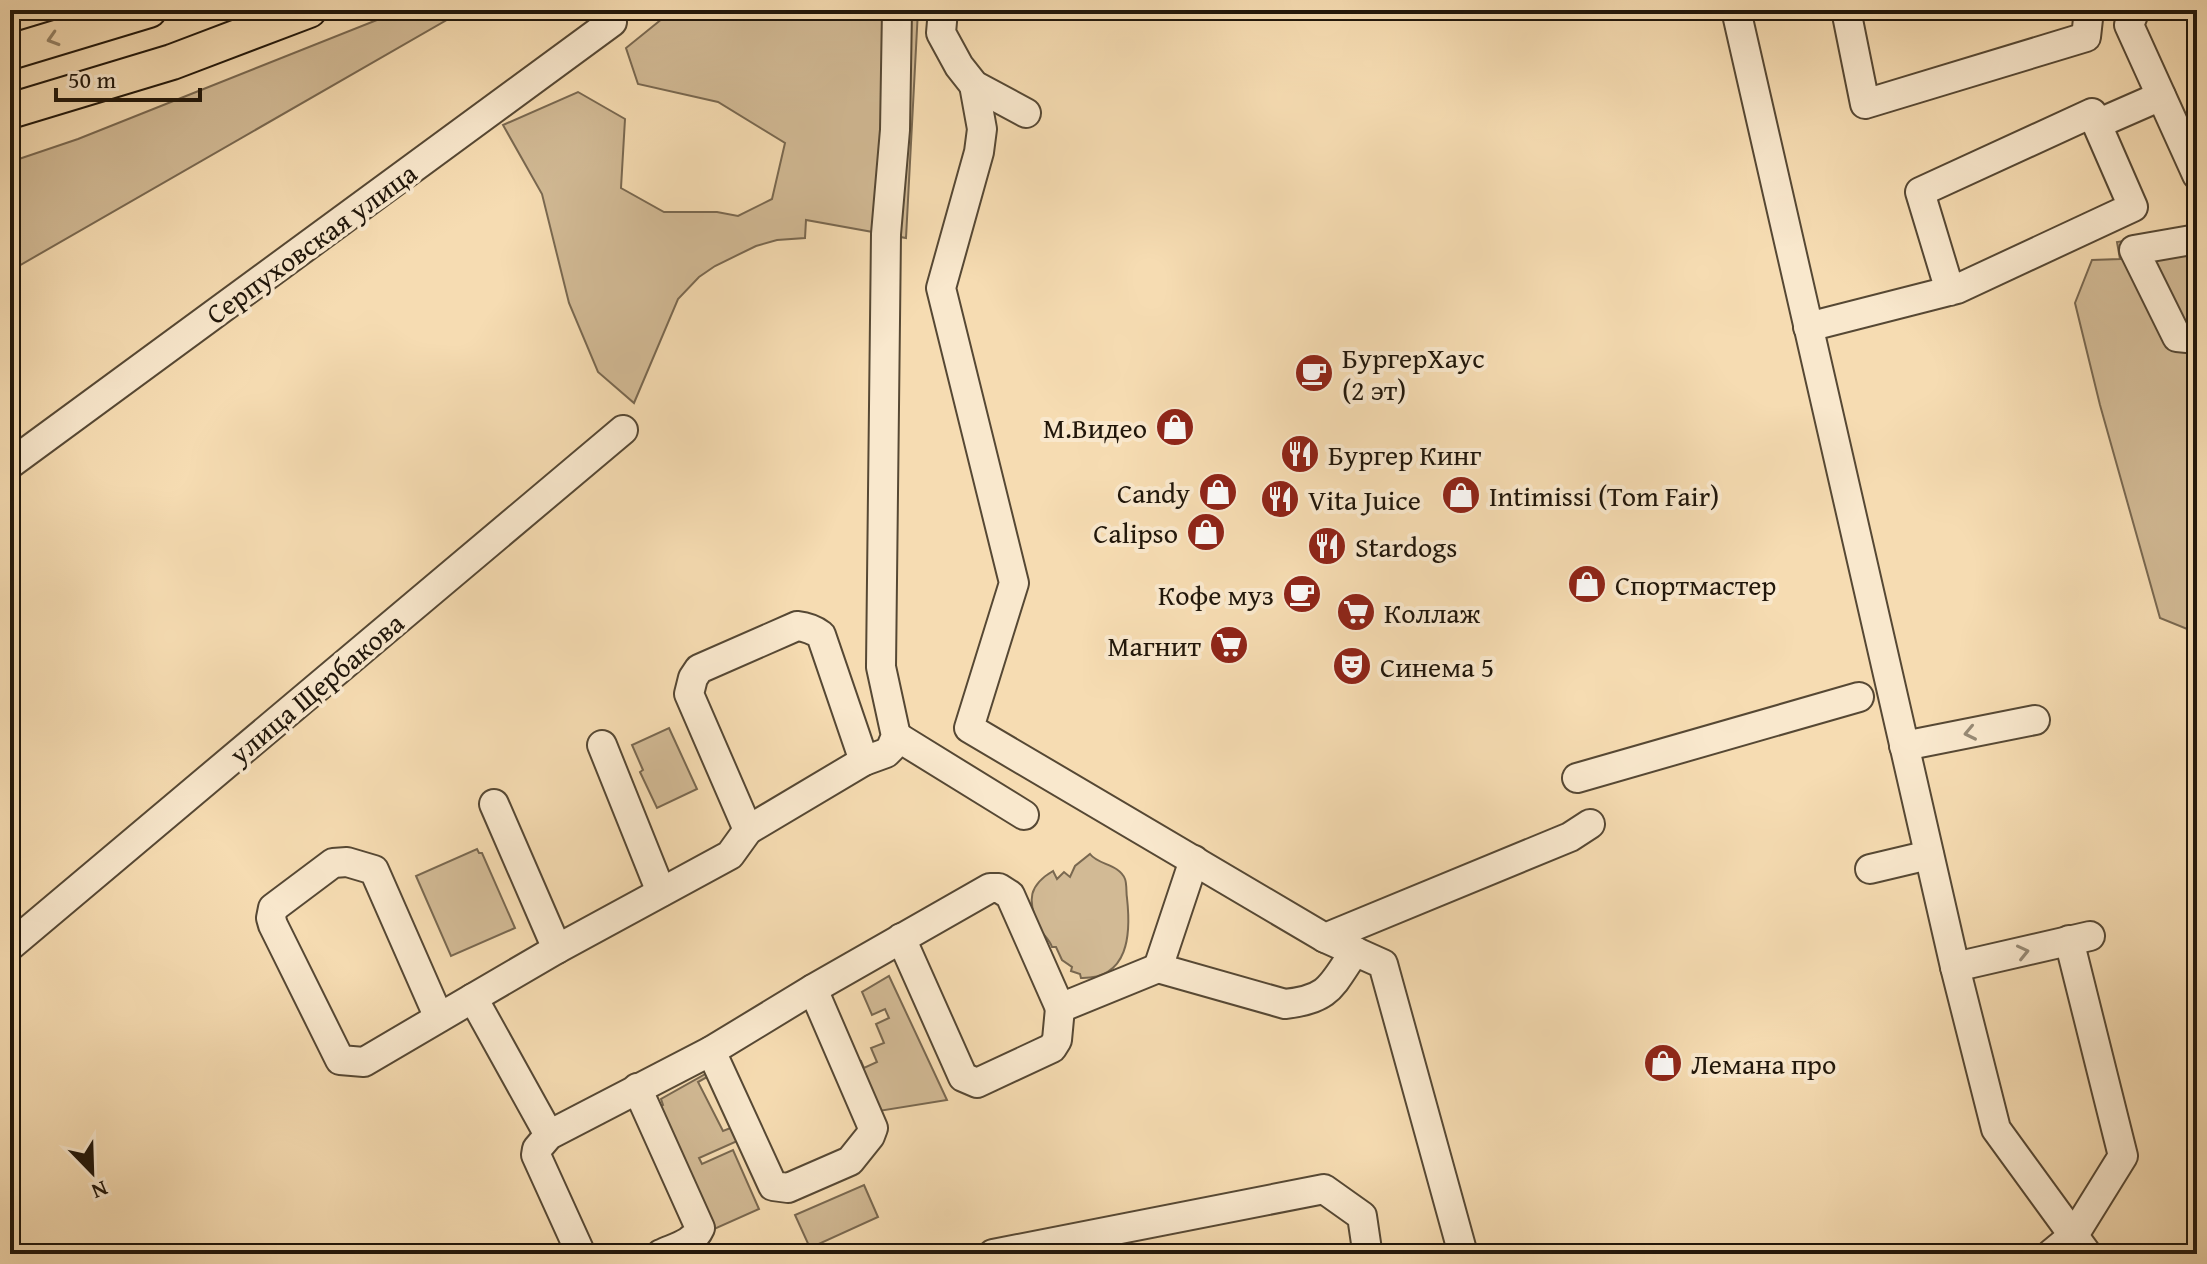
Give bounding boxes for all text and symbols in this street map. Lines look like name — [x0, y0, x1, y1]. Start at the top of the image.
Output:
one-way arrow — [46, 30, 60, 46]
scale bar — [56, 52, 200, 102]
text: 50 m — [68, 62, 116, 97]
street label: Серпуховская улица — [197, 152, 426, 334]
place label: БургерХаус (2 эт) — [1342, 337, 1485, 410]
cafe icon: БургерХаус (2 эт) — [1293, 352, 1335, 394]
shop icon: М.Видео — [1154, 406, 1196, 448]
place label: М.Видео — [1043, 407, 1147, 448]
restaurant icon: Бургер Кинг — [1279, 433, 1321, 475]
place label: Бургер Кинг — [1328, 434, 1482, 475]
shop icon: Candy — [1197, 471, 1239, 513]
place label: Candy — [1117, 472, 1190, 513]
shop icon: Intimissi (Tom Fair) — [1440, 474, 1482, 516]
place label: Intimissi (Tom Fair) — [1489, 475, 1719, 516]
restaurant icon: Vita Juice — [1259, 478, 1301, 520]
place label: Vita Juice — [1308, 479, 1421, 520]
shop icon: Calipso — [1185, 511, 1227, 553]
place label: Calipso — [1093, 512, 1178, 553]
restaurant icon: Stardogs — [1306, 525, 1348, 567]
place label: Stardogs — [1355, 526, 1457, 567]
shop icon: Спортмастер — [1566, 563, 1608, 605]
place label: Спортмастер — [1615, 564, 1776, 605]
cafe icon: Кофе муз — [1281, 573, 1323, 615]
place label: Кофе муз — [1158, 574, 1274, 615]
supermarket icon: Коллаж — [1335, 591, 1377, 633]
place label: Коллаж — [1384, 592, 1481, 633]
street label: улица Щербакова — [219, 602, 413, 774]
supermarket icon: Магнит — [1208, 624, 1250, 666]
place label: Магнит — [1107, 625, 1201, 666]
theatre icon: Синема 5 — [1331, 645, 1373, 687]
place label: Синема 5 — [1380, 646, 1494, 687]
one-way arrow — [1963, 724, 1977, 741]
one-way arrow — [2015, 944, 2029, 961]
shop icon: Лемана про — [1642, 1042, 1684, 1084]
place label: Лемана про — [1691, 1043, 1836, 1084]
north arrow — [52, 1132, 132, 1212]
text: N — [87, 1173, 113, 1208]

